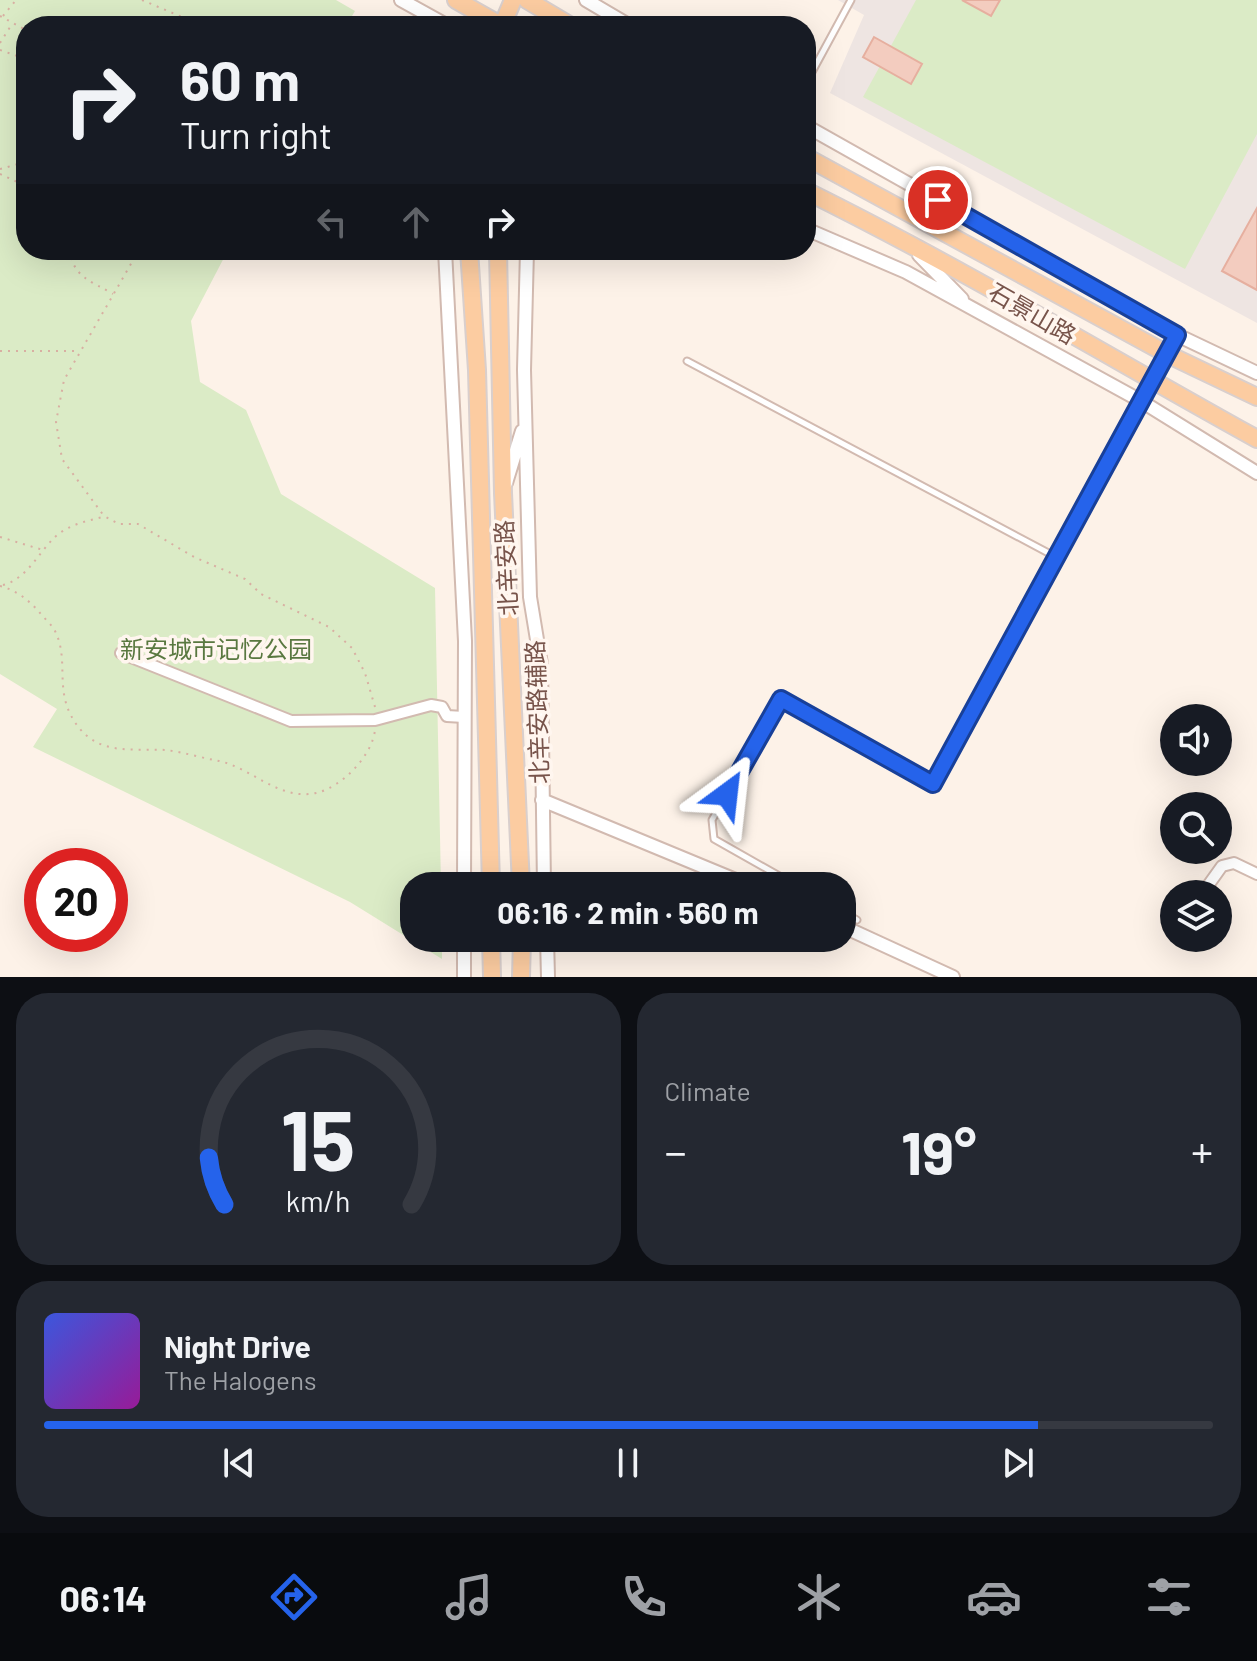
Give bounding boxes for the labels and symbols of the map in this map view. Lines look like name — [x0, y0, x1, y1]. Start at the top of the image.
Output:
pin — [904, 166, 972, 234]
street label: 石景山路 — [984, 276, 1082, 349]
street label: 北辛安路 — [489, 519, 522, 617]
park label: 新安城市记忆公园 — [120, 634, 312, 663]
street label: 北辛安路辅路 — [519, 640, 554, 785]
position arrow — [685, 752, 769, 836]
speed limit sign: 20 — [24, 848, 128, 952]

